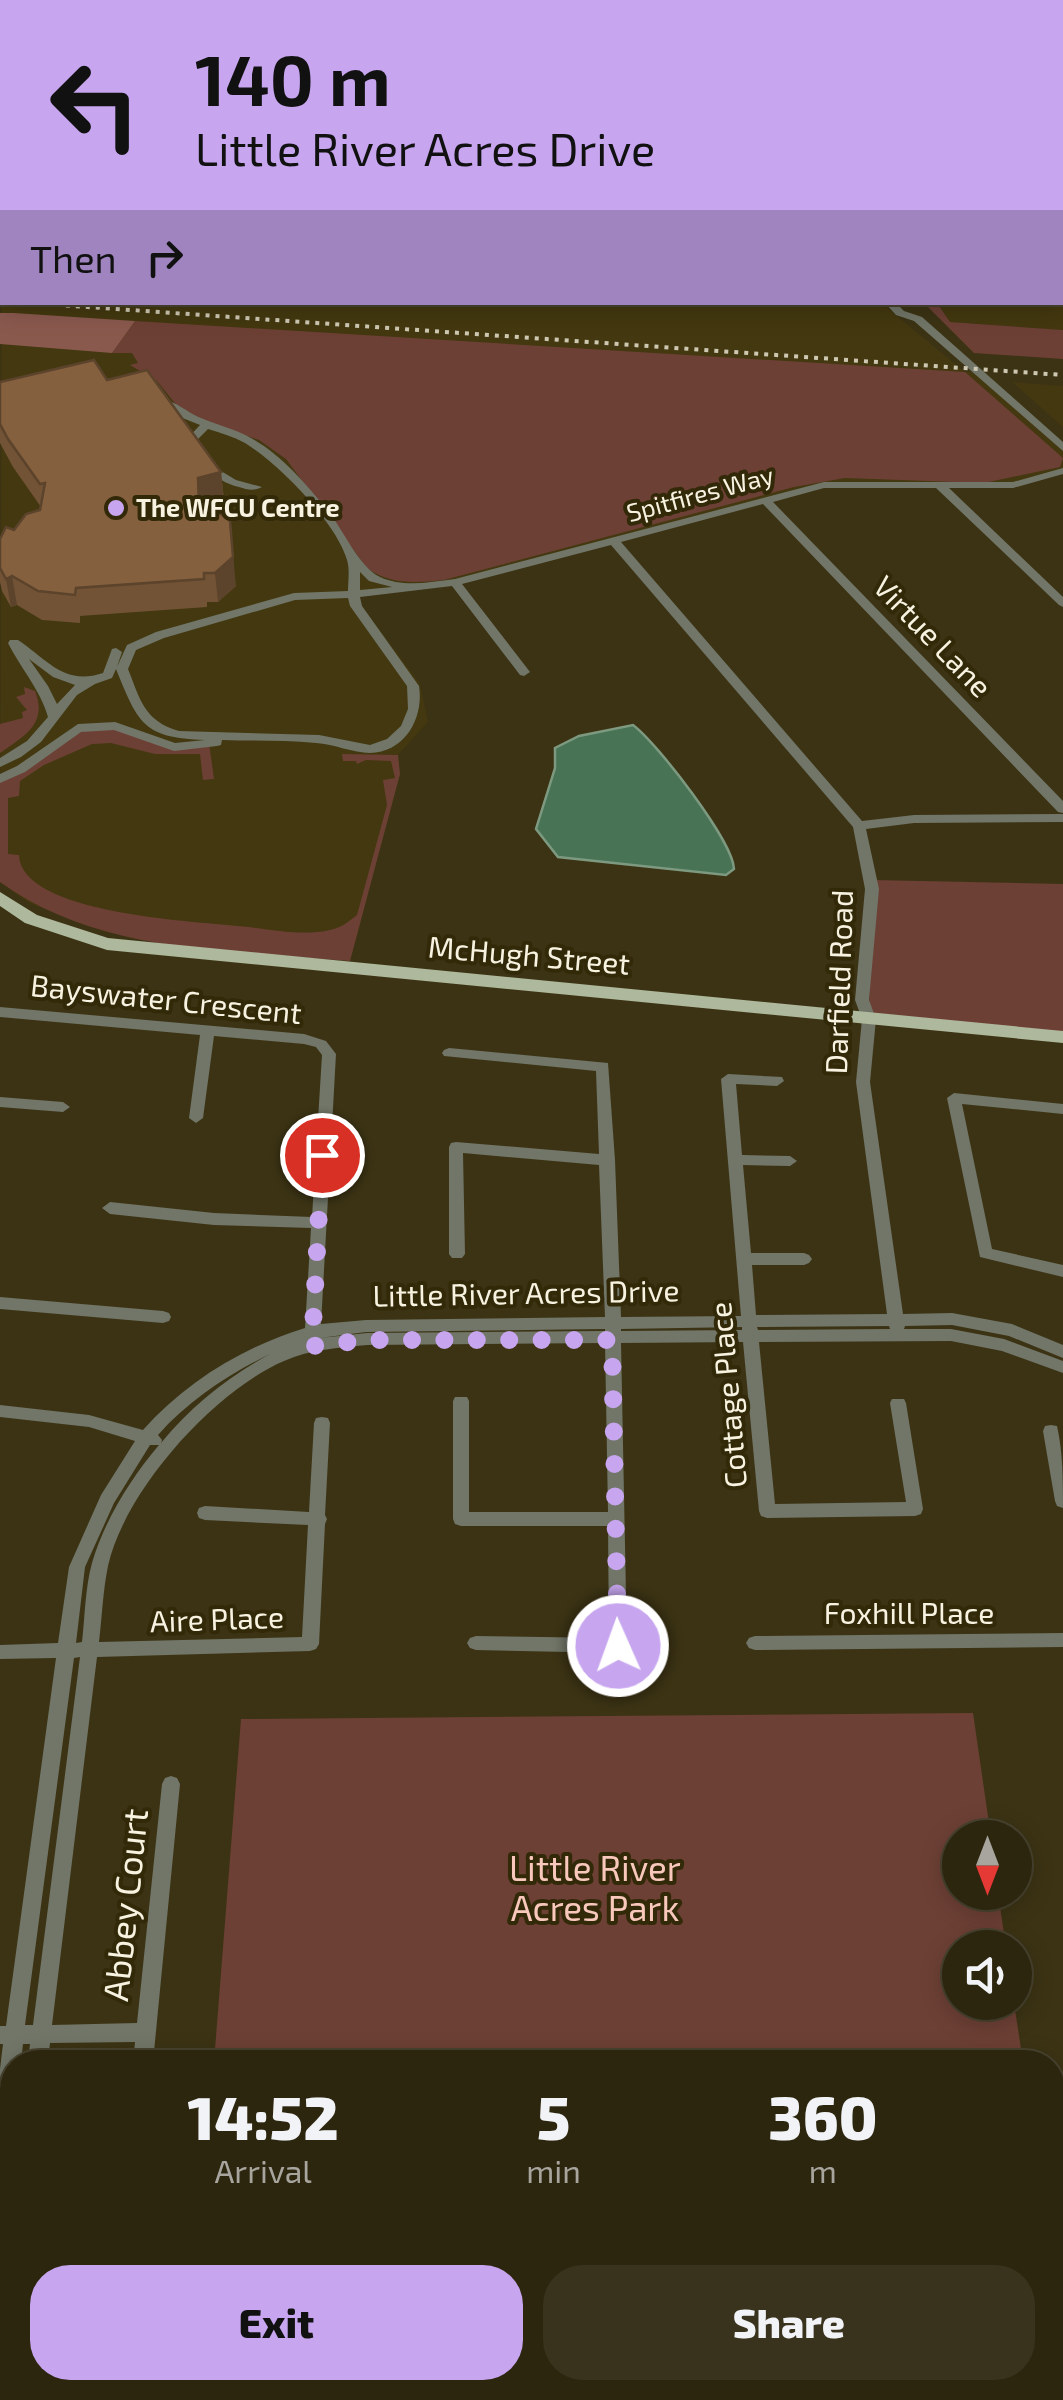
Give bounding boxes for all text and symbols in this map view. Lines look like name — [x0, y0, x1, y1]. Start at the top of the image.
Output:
text: 140 m — [195, 36, 391, 120]
icon: left — [30, 40, 160, 170]
text: Little River Acres Drive — [195, 121, 655, 175]
icon: right — [137, 230, 192, 285]
text: Then — [30, 235, 117, 281]
street label: Spitfires Way — [623, 459, 776, 527]
place label: The WFCU Centre — [136, 492, 340, 522]
marker: The WFCU Centre — [105, 497, 127, 519]
street label: Virtue Lane — [867, 568, 1000, 704]
street label: Darfield Road — [817, 889, 859, 1075]
street label: McHugh Street — [427, 927, 632, 981]
street label: Bayswater Crescent — [29, 966, 304, 1030]
pin — [280, 1113, 365, 1198]
icon: arrive — [295, 1128, 350, 1183]
street label: Little River Acres Drive — [372, 1271, 680, 1313]
street label: Cottage Place — [701, 1301, 753, 1490]
position arrow — [566, 1594, 670, 1698]
street label: Foxhill Place — [824, 1594, 994, 1630]
street label: Aire Place — [149, 1598, 285, 1638]
street label: Abbey Court — [93, 1807, 155, 2003]
north arrow — [942, 1820, 1032, 1910]
map controls — [942, 1820, 1032, 2020]
park label: Little River Acres Park — [509, 1846, 681, 1928]
button: sound — [942, 1930, 1032, 2020]
text: 14:52 — [188, 2080, 339, 2152]
text: 5 — [537, 2080, 570, 2152]
text: 360 — [768, 2080, 877, 2152]
text: Arrival — [214, 2151, 312, 2189]
text: min — [526, 2151, 581, 2189]
text: m — [809, 2151, 837, 2189]
button: Exit — [30, 2265, 523, 2380]
button: Share — [543, 2265, 1035, 2380]

